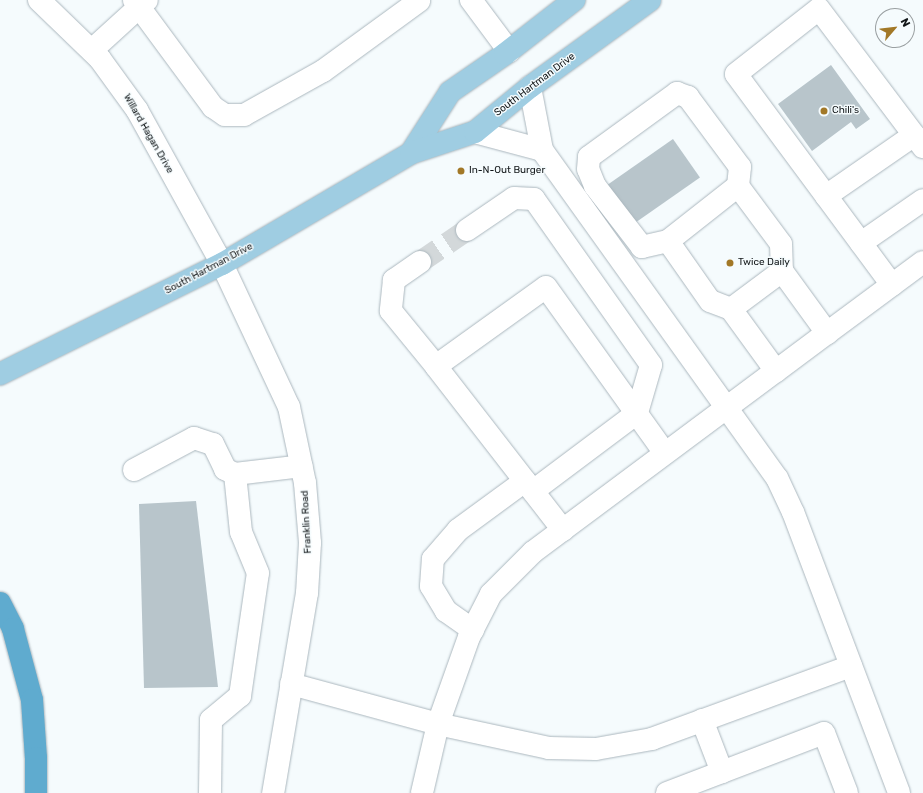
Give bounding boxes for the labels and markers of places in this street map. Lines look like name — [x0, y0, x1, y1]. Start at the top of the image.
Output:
place label: Chili's — [832, 105, 859, 117]
marker: Chili's — [819, 106, 829, 116]
place label: In-N-Out Burger — [469, 165, 545, 177]
marker: In-N-Out Burger — [456, 166, 466, 176]
place label: Twice Daily — [738, 257, 790, 269]
marker: Twice Daily — [725, 258, 735, 268]

